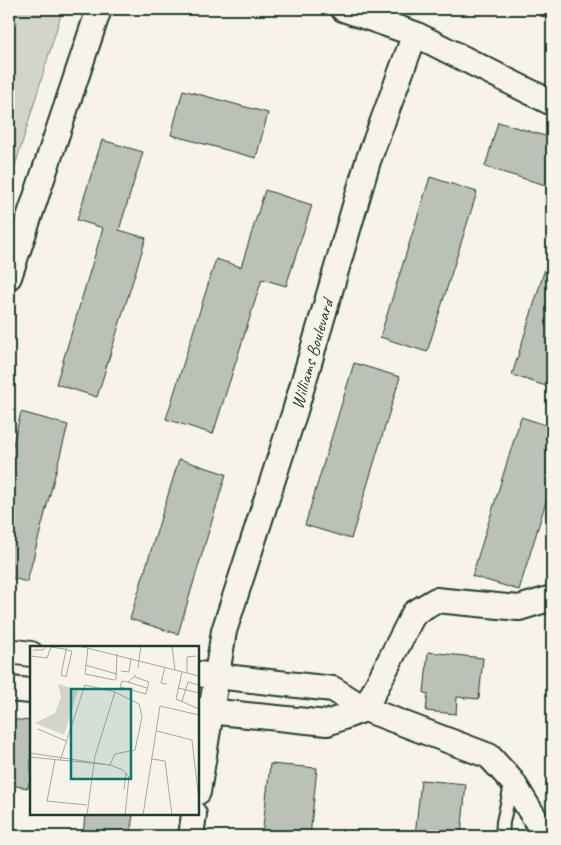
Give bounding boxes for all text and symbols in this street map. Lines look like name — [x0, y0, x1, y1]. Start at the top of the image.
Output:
street label: Williams Boulevard — [286, 294, 339, 411]
inset map — [30, 646, 199, 815]

